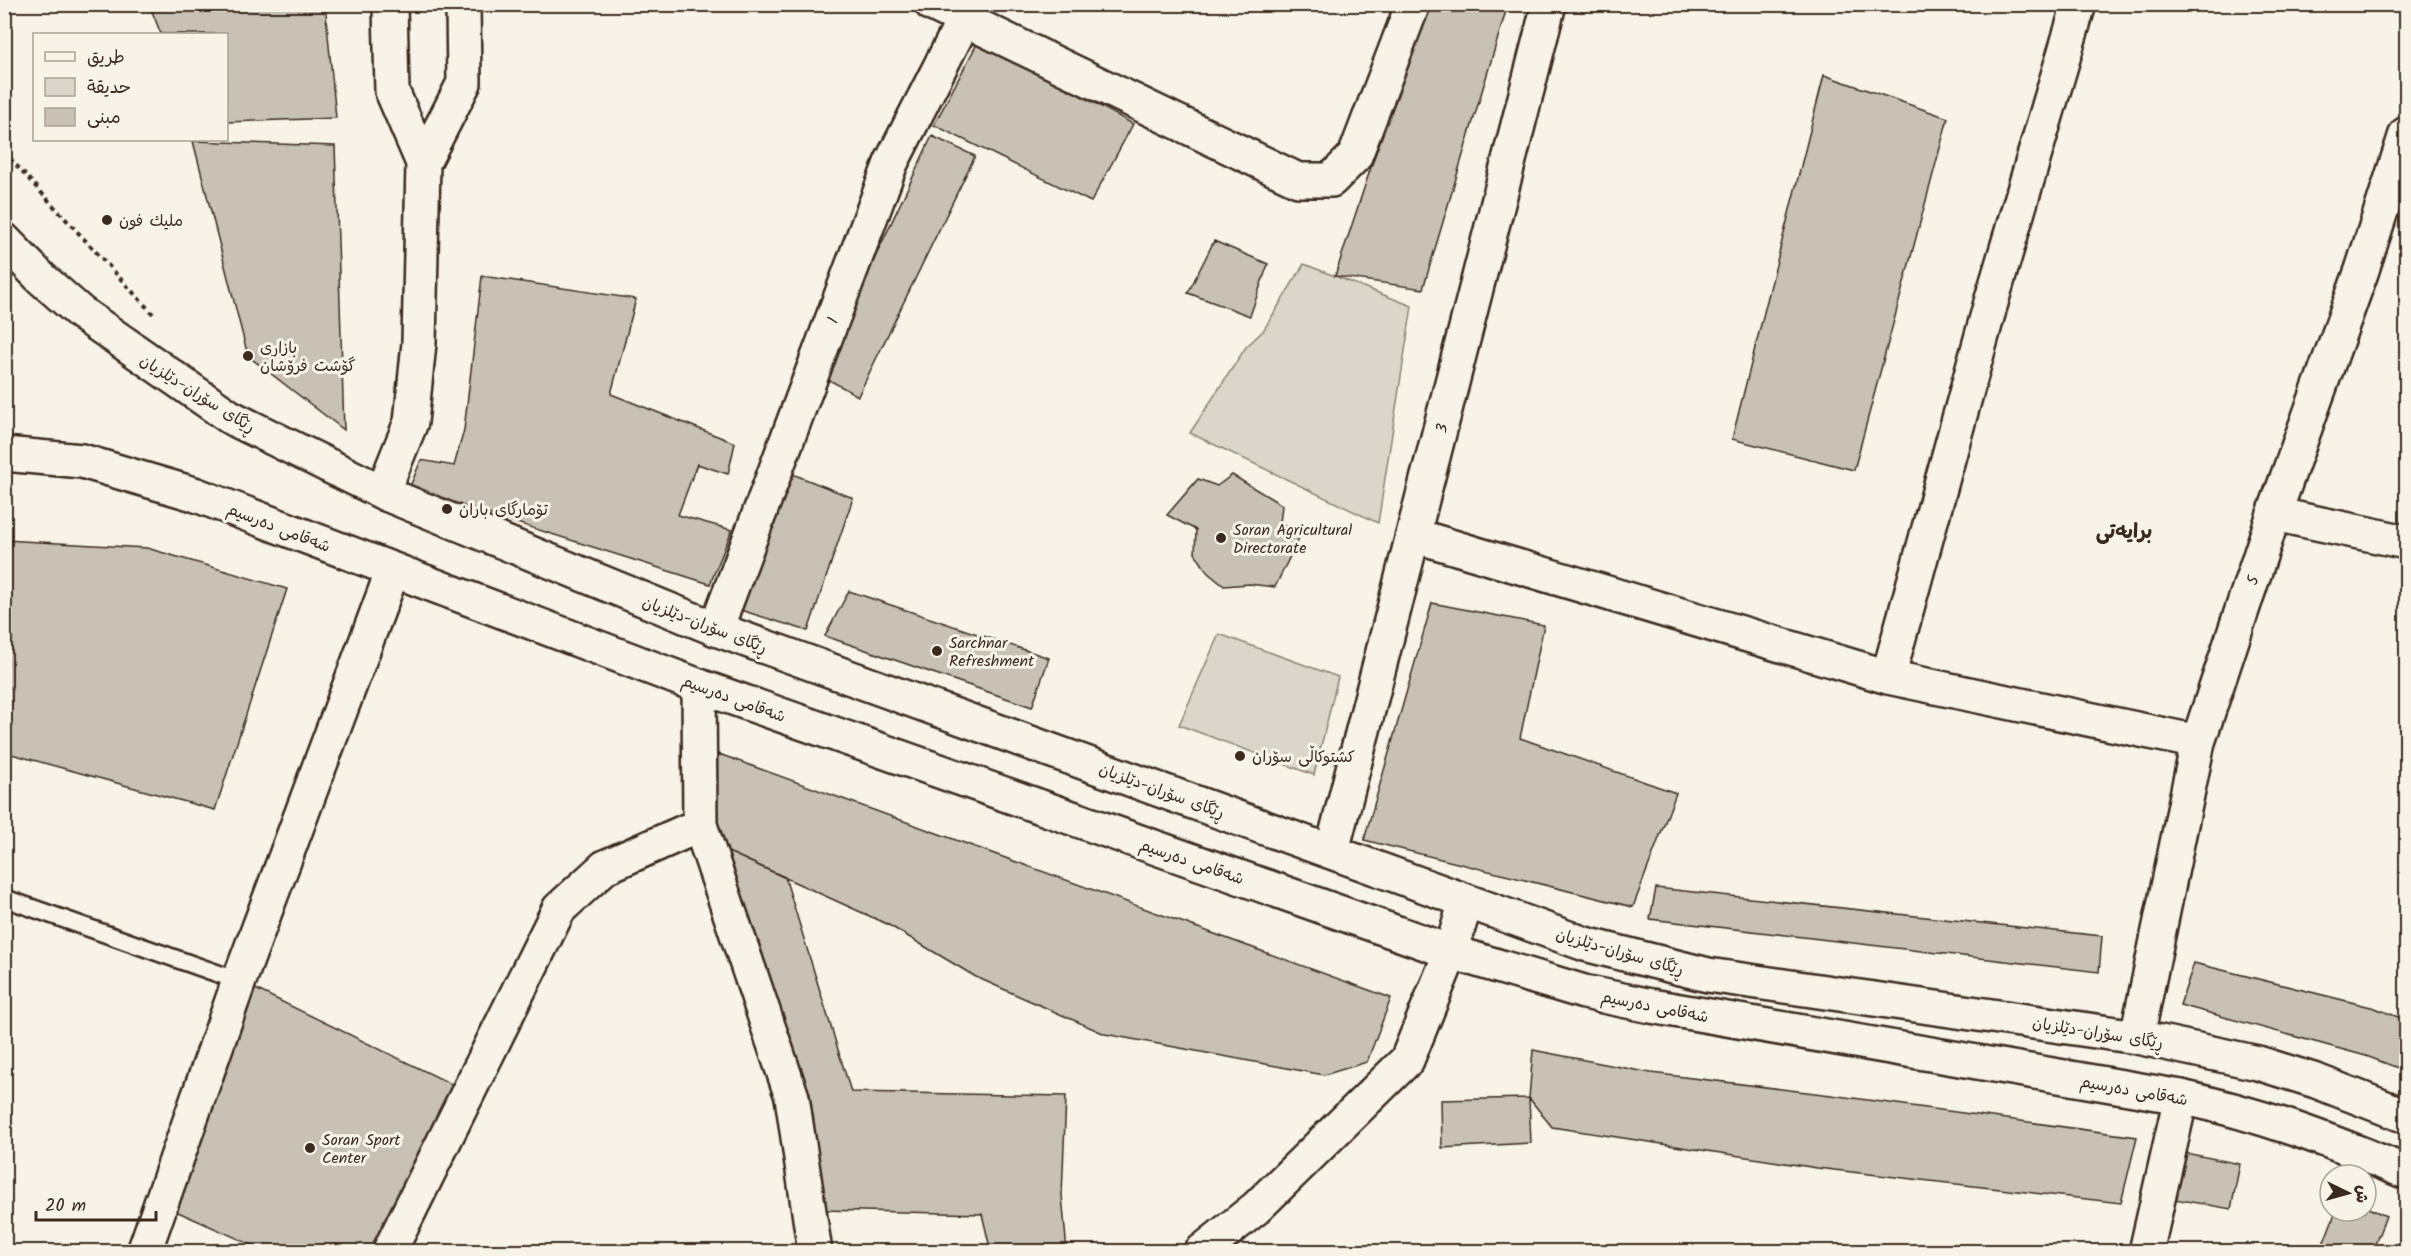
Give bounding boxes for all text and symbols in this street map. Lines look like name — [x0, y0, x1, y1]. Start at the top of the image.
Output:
legend — [33, 33, 228, 141]
text: طريق — [87, 44, 125, 73]
text: حديقة — [87, 74, 131, 103]
text: مبنى — [87, 104, 121, 133]
place label: مليك فون — [119, 209, 183, 234]
marker: مليك فون — [100, 213, 114, 227]
street label: 1 — [821, 314, 846, 327]
place label: بازاڕی گۆشت فرۆشان — [260, 336, 356, 379]
street label: ڕێگای سۆران-دێلزیان — [134, 349, 260, 441]
marker: بازاڕی گۆشت فرۆشان — [241, 349, 255, 363]
street label: 3 — [1429, 421, 1456, 436]
street label: شەقامی دەرسیم — [223, 497, 334, 560]
place label: تۆمارگای باران — [459, 498, 548, 523]
marker: تۆمارگای باران — [440, 502, 454, 516]
district label: برایەتی — [2096, 517, 2152, 549]
place label: Soran Agricultural Directorate — [1233, 518, 1352, 561]
marker: Soran Agricultural Directorate — [1214, 531, 1228, 545]
street label: 5 — [2240, 571, 2267, 588]
street label: ڕێگای سۆران-دێلزیان — [638, 590, 771, 662]
place label: Sarchnar Refreshment — [949, 631, 1035, 674]
marker: Sarchnar Refreshment — [930, 644, 944, 658]
street label: شەقامی دەرسیم — [678, 669, 789, 730]
place label: کشتوکاڵی سۆران — [1252, 745, 1355, 770]
marker: کشتوکاڵی سۆران — [1233, 749, 1247, 763]
street label: ڕێگای سۆران-دێلزیان — [1095, 757, 1228, 827]
street label: شەقامی دەرسیم — [1136, 833, 1247, 892]
street label: ڕێگای سۆران-دێلزیان — [1552, 922, 1686, 984]
street label: شەقامی دەرسیم — [1599, 985, 1711, 1030]
street label: ڕێگای سۆران-دێلزیان — [2030, 1011, 2165, 1057]
street label: شەقامی دەرسیم — [2078, 1070, 2190, 1113]
place label: Soran Sport Center — [322, 1128, 401, 1171]
marker: Soran Sport Center — [303, 1141, 317, 1155]
north arrow — [2318, 1163, 2378, 1223]
scale bar — [36, 1184, 156, 1222]
text: ش — [2348, 1184, 2375, 1204]
text: 20 m — [45, 1192, 86, 1221]

